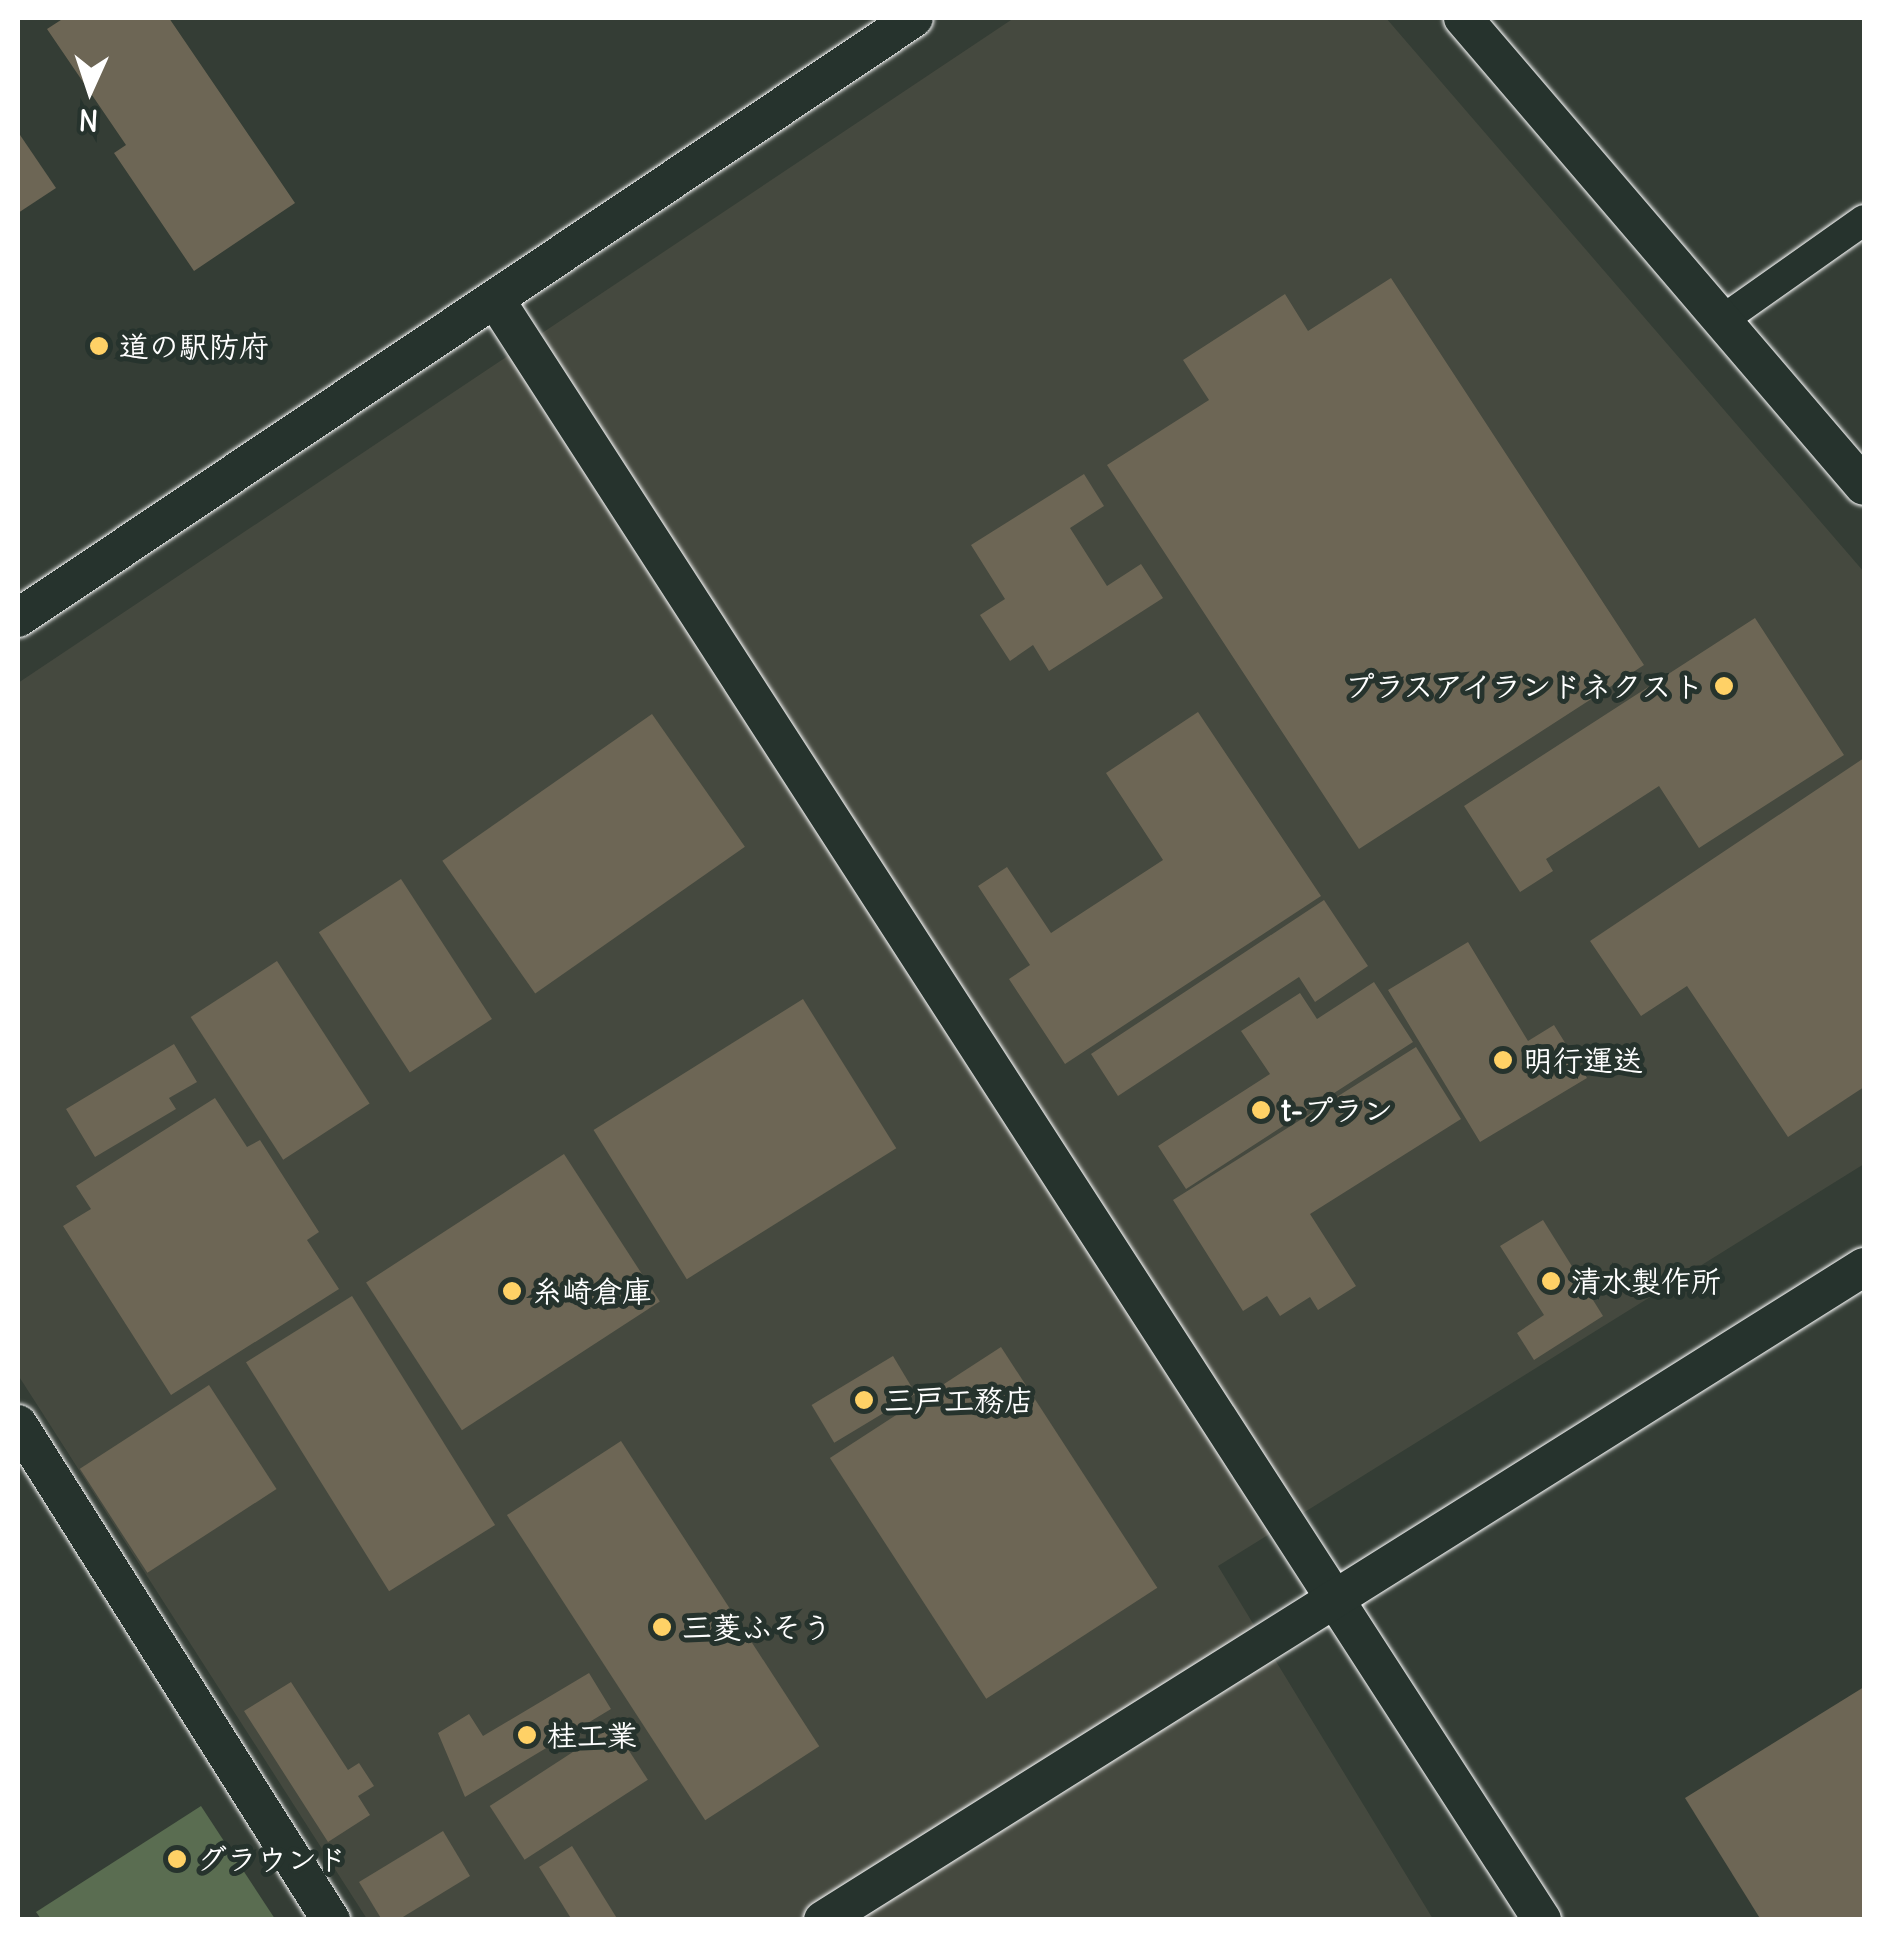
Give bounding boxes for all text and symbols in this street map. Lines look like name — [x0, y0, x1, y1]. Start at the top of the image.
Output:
north arrow — [40, 40, 140, 140]
text: N — [78, 101, 99, 138]
place label: 道の駅防府 — [119, 328, 269, 364]
marker: 道の駅防府 — [88, 335, 110, 357]
place label: プラスアイランドネクスト — [1344, 668, 1704, 704]
marker: プラスアイランドネクスト — [1713, 675, 1735, 697]
place label: 明行運送 — [1523, 1042, 1643, 1078]
marker: 明行運送 — [1492, 1049, 1514, 1071]
place label: t-プラン — [1281, 1092, 1393, 1128]
marker: t-プラン — [1250, 1099, 1272, 1121]
place label: 清水製作所 — [1571, 1263, 1721, 1299]
marker: 清水製作所 — [1540, 1270, 1562, 1292]
place label: 糸崎倉庫 — [532, 1273, 652, 1309]
marker: 糸崎倉庫 — [501, 1280, 523, 1302]
place label: 三戸工務店 — [884, 1382, 1034, 1418]
marker: 三戸工務店 — [853, 1389, 875, 1411]
place label: 三菱ふそう — [682, 1609, 832, 1645]
marker: 三菱ふそう — [651, 1616, 673, 1638]
place label: 桂工業 — [547, 1717, 637, 1753]
marker: 桂工業 — [516, 1724, 538, 1746]
place label: グラウンド — [197, 1841, 347, 1877]
marker: グラウンド — [166, 1848, 188, 1870]

